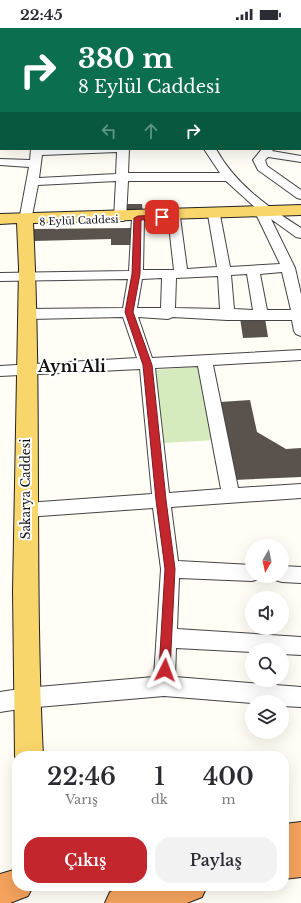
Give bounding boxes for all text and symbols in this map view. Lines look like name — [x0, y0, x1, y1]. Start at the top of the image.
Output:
text: 22:45 — [20, 5, 63, 24]
text: 380 m — [78, 41, 173, 76]
icon: right — [12, 44, 64, 96]
text: 8 Eylül Caddesi — [78, 76, 220, 98]
icon: left — [98, 120, 120, 142]
icon: ahead — [140, 120, 162, 142]
icon: right — [182, 120, 204, 142]
pin — [145, 200, 179, 234]
icon: arrive — [151, 206, 173, 228]
street label: 8 Eylül Caddesi — [39, 213, 119, 228]
district label: Ayni Ali — [37, 356, 106, 376]
street label: Sakarya Caddesi — [18, 439, 33, 539]
north arrow — [245, 539, 289, 583]
map controls — [245, 539, 289, 739]
button: sound — [245, 591, 289, 635]
button: search — [245, 643, 289, 687]
position arrow — [144, 649, 186, 691]
button: layers — [245, 695, 289, 739]
text: 22:46 — [47, 762, 116, 791]
text: 1 — [154, 762, 165, 791]
text: 400 — [203, 762, 254, 791]
text: Varış — [65, 791, 98, 808]
text: dk — [151, 791, 168, 808]
text: m — [221, 791, 235, 808]
button: Çıkış — [24, 837, 147, 883]
button: Paylaş — [155, 837, 277, 883]

